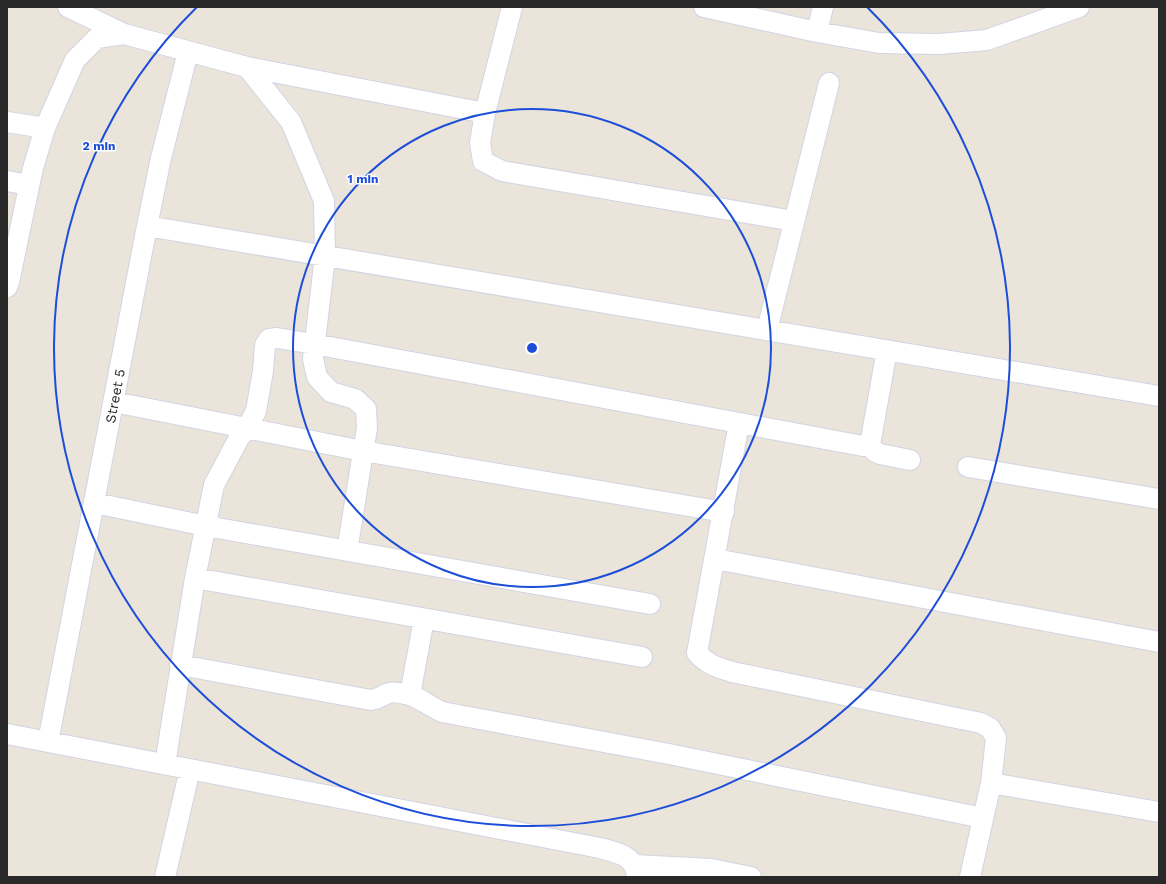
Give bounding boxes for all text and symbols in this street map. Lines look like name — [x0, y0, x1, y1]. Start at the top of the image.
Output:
text: 2 min — [83, 139, 115, 153]
text: 1 min — [348, 172, 378, 186]
centre of rings — [525, 341, 539, 355]
street label: Street 5 — [102, 367, 128, 425]

